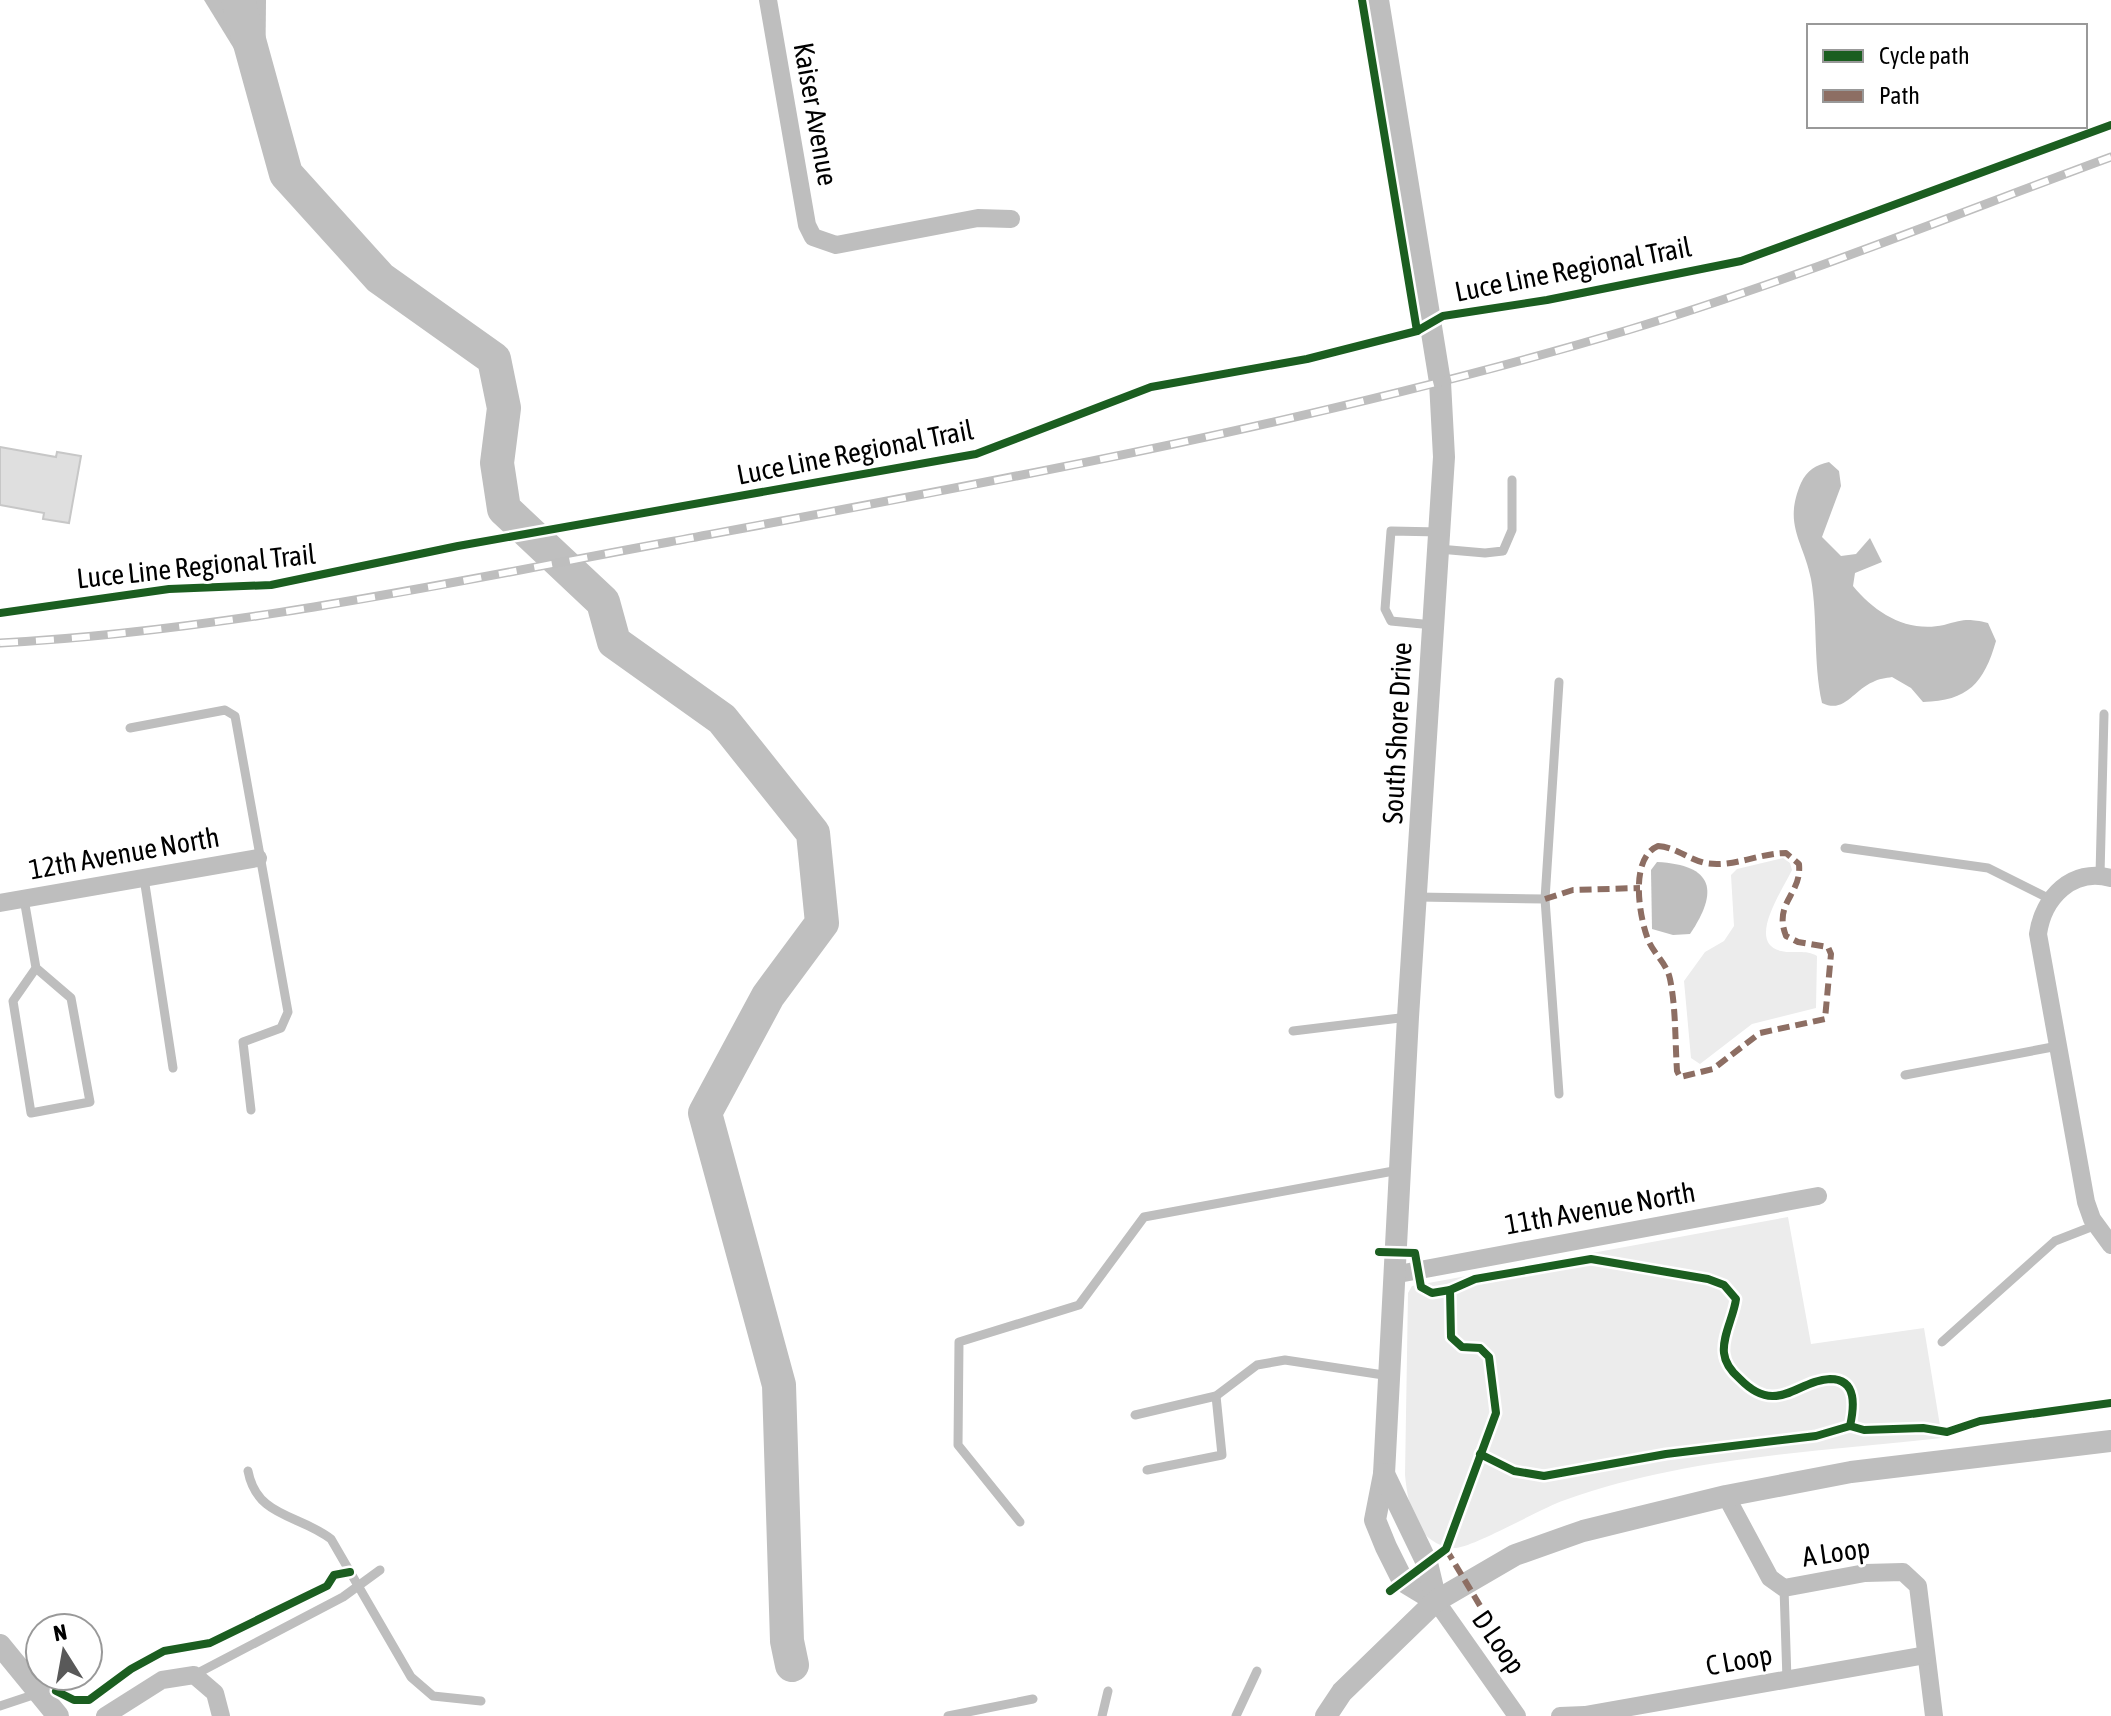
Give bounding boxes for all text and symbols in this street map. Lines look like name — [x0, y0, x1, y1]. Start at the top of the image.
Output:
legend — [1807, 24, 2087, 128]
street label: Kaiser Avenue — [788, 40, 844, 188]
text: Cycle path — [1879, 42, 1970, 69]
text: Path — [1879, 82, 1920, 109]
street label: Luce Line Regional Trail — [1452, 230, 1694, 308]
street label: Luce Line Regional Trail — [734, 413, 976, 491]
street label: Luce Line Regional Trail — [75, 537, 318, 594]
street label: South Shore Drive — [1376, 641, 1418, 825]
street label: 12th Avenue North — [26, 821, 222, 885]
street label: 11th Avenue North — [1502, 1176, 1698, 1240]
street label: A Loop — [1800, 1531, 1872, 1573]
street label: D Loop — [1466, 1604, 1532, 1680]
north arrow — [24, 1612, 104, 1692]
text: N — [51, 1618, 69, 1646]
street label: C Loop — [1703, 1638, 1775, 1682]

